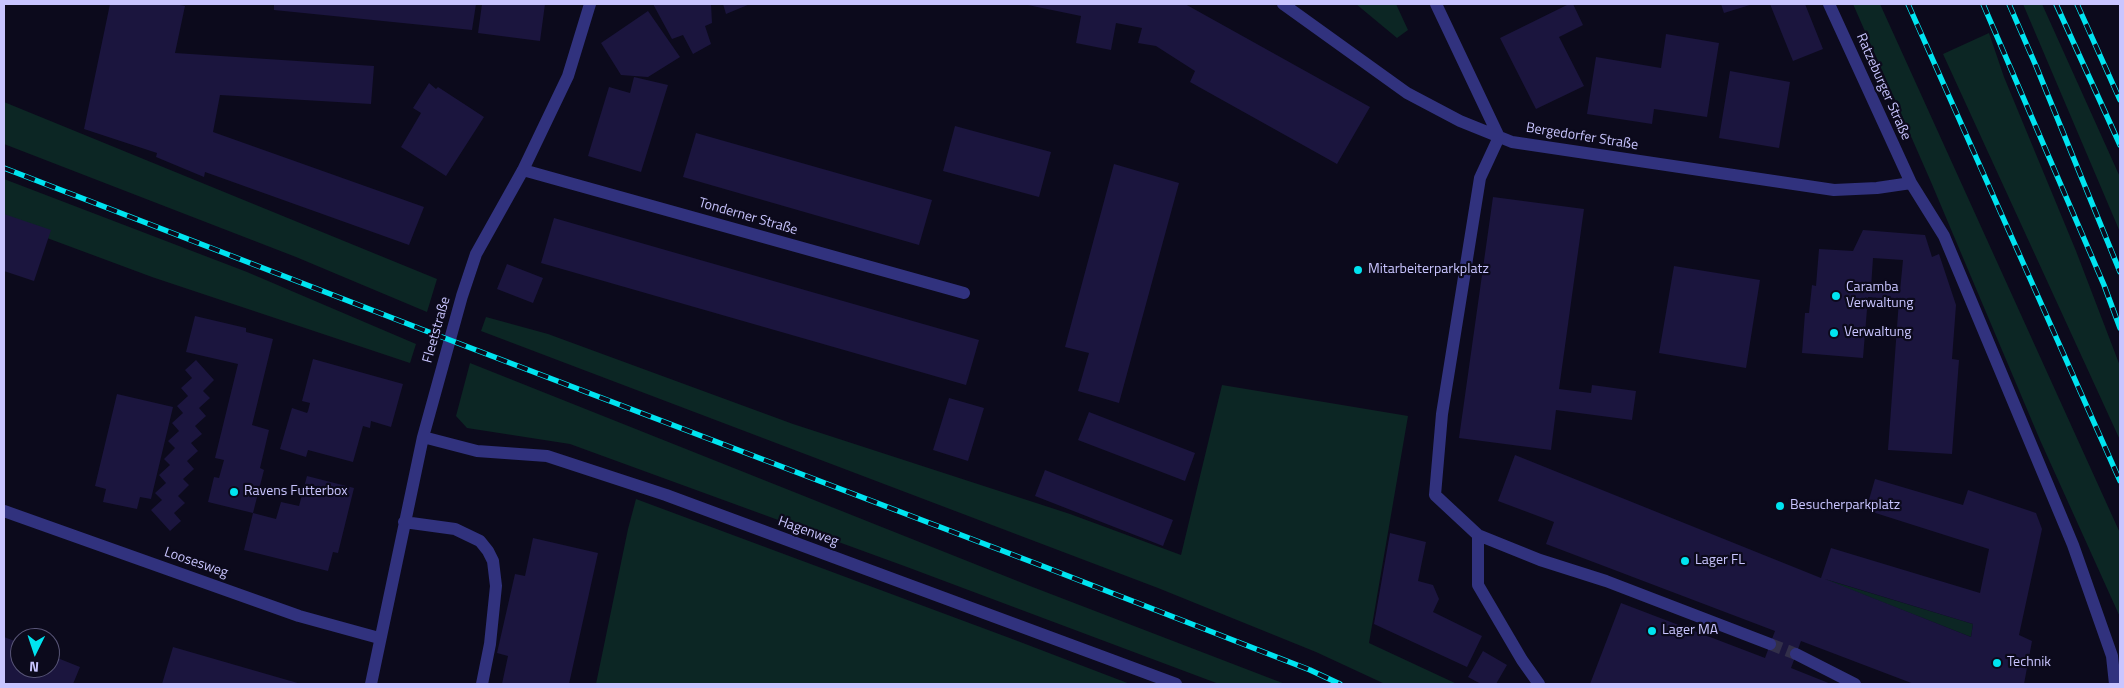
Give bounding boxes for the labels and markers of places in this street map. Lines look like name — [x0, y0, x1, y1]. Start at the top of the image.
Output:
place label: Mitarbeiterparkplatz — [1368, 262, 1489, 278]
marker: Mitarbeiterparkplatz — [1352, 264, 1364, 276]
place label: Caramba Verwaltung — [1846, 280, 1914, 312]
marker: Caramba Verwaltung — [1830, 290, 1842, 302]
place label: Verwaltung — [1844, 325, 1912, 341]
marker: Verwaltung — [1828, 327, 1840, 339]
place label: Ravens Futterbox — [244, 484, 348, 500]
marker: Ravens Futterbox — [228, 486, 240, 498]
place label: Besucherparkplatz — [1790, 498, 1900, 514]
marker: Besucherparkplatz — [1774, 500, 1786, 512]
place label: Lager FL — [1695, 553, 1745, 569]
marker: Lager FL — [1679, 555, 1691, 567]
place label: Lager MA — [1662, 623, 1718, 639]
marker: Lager MA — [1646, 625, 1658, 637]
place label: Technik — [2007, 655, 2051, 671]
marker: Technik — [1991, 657, 2003, 669]

